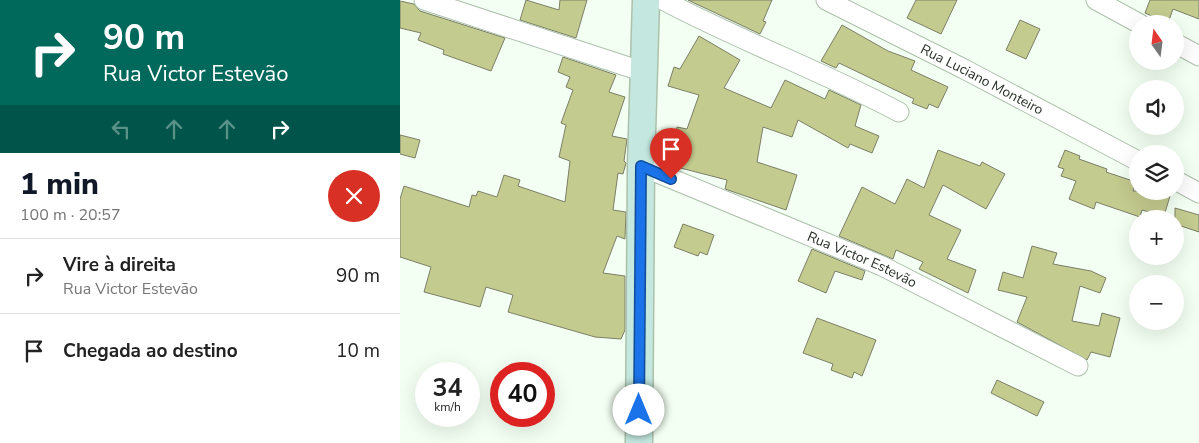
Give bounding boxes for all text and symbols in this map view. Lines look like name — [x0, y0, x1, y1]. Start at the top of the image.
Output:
text: 90 m — [103, 14, 185, 61]
north arrow — [1129, 15, 1184, 70]
map controls — [1129, 15, 1184, 330]
icon: right — [20, 20, 85, 85]
street label: Rua Luciano Monteiro — [917, 40, 1047, 119]
text: Rua Victor Estevão — [103, 59, 288, 89]
button: sound — [1129, 80, 1184, 135]
icon: left — [107, 115, 135, 143]
icon: ahead — [160, 115, 188, 143]
icon: ahead — [213, 115, 241, 143]
icon: right — [266, 115, 294, 143]
pin — [650, 128, 692, 179]
icon: arrive — [657, 135, 685, 163]
button: layers — [1129, 145, 1184, 200]
text: 1 min — [20, 164, 99, 205]
button: close — [328, 170, 380, 222]
text: 100 m · 20:57 — [20, 204, 121, 226]
button: + — [1129, 210, 1184, 265]
street label: Rua Victor Estevão — [804, 227, 920, 292]
text: Vire à direita — [63, 252, 176, 278]
icon: right — [20, 262, 48, 290]
text: 90 m — [336, 263, 380, 289]
button: − — [1129, 275, 1184, 330]
text: Rua Victor Estevão — [63, 278, 198, 300]
icon: arrive — [20, 337, 48, 365]
text: Chegada ao destino — [63, 338, 238, 364]
text: 10 m — [336, 338, 380, 364]
speed limit sign: 40 — [490, 362, 555, 427]
text: 34 — [432, 371, 463, 405]
position arrow — [612, 383, 664, 435]
text: km/h — [434, 399, 461, 415]

